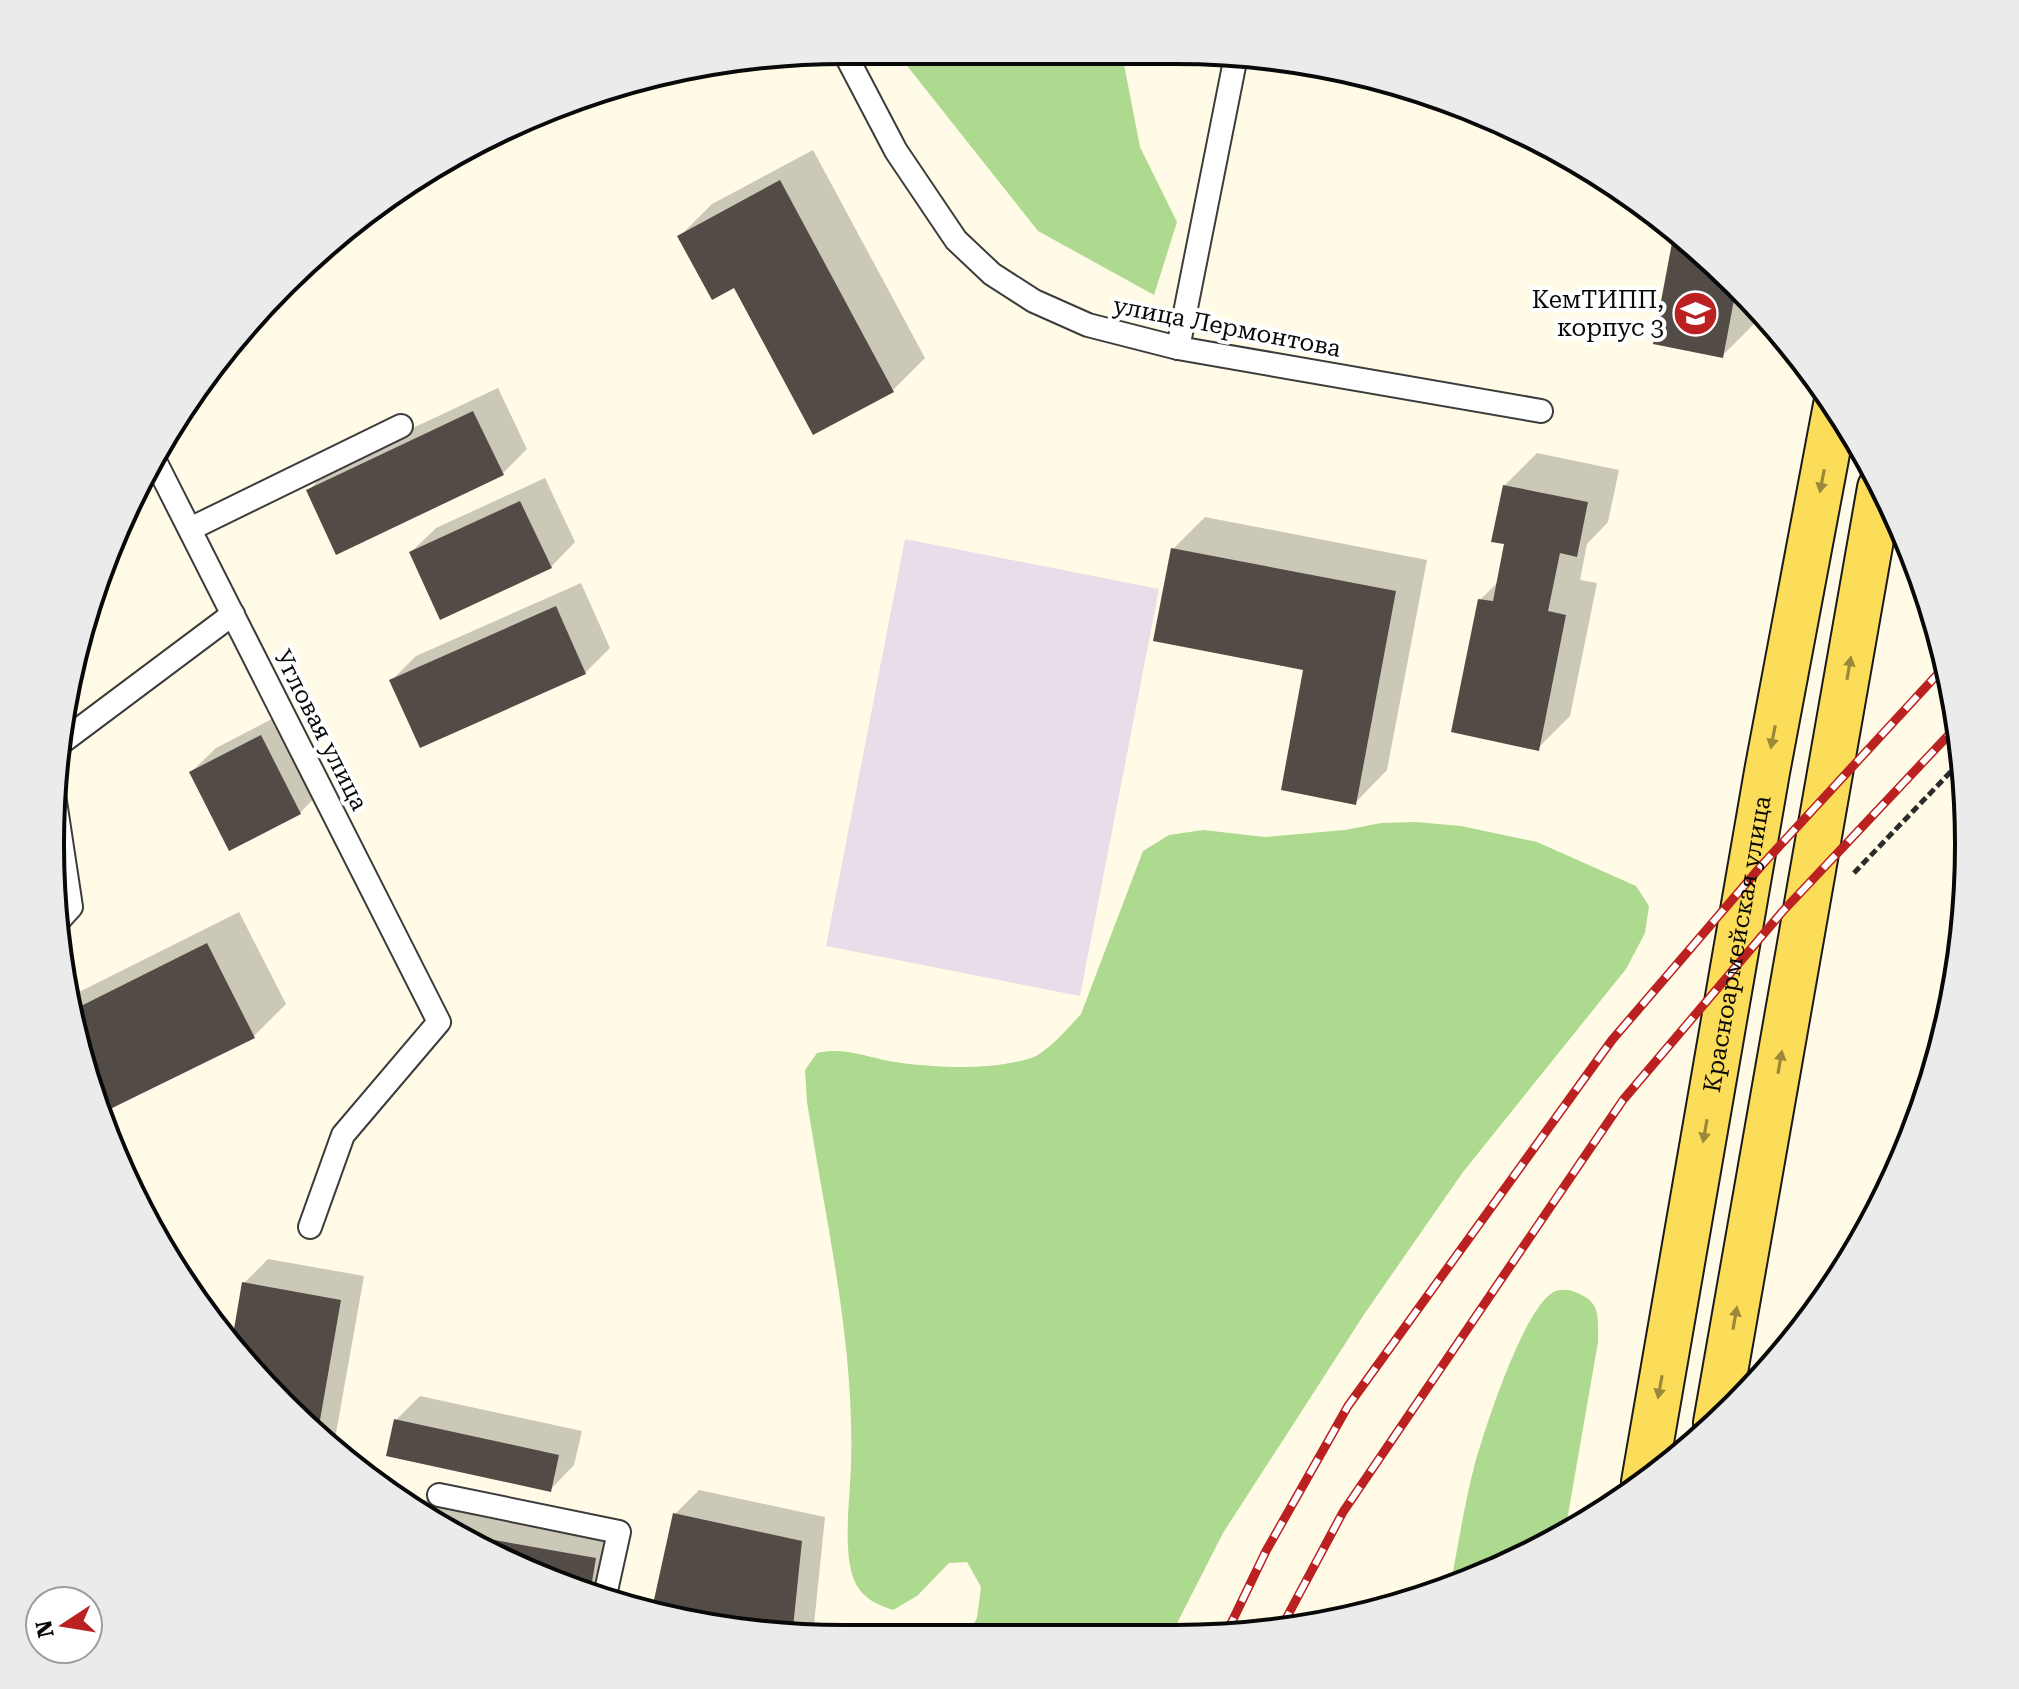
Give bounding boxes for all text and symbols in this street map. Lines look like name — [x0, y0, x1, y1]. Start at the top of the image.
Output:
place label: КемТИПП, корпус 3 — [1532, 286, 1664, 342]
school or university icon: КемТИПП, корпус 3 — [1671, 290, 1719, 338]
street label: улица Лермонтова — [1111, 291, 1343, 363]
one-way arrow — [1815, 469, 1827, 494]
street label: Угловая улица — [268, 645, 374, 815]
one-way arrow — [1843, 655, 1855, 680]
one-way arrow — [1767, 725, 1779, 750]
street label: Красноармейская улица — [1698, 794, 1777, 1094]
one-way arrow — [1774, 1049, 1786, 1074]
one-way arrow — [1698, 1119, 1710, 1144]
one-way arrow — [1729, 1305, 1741, 1330]
one-way arrow — [1654, 1375, 1666, 1400]
north arrow — [24, 1585, 104, 1665]
text: N — [31, 1618, 59, 1640]

